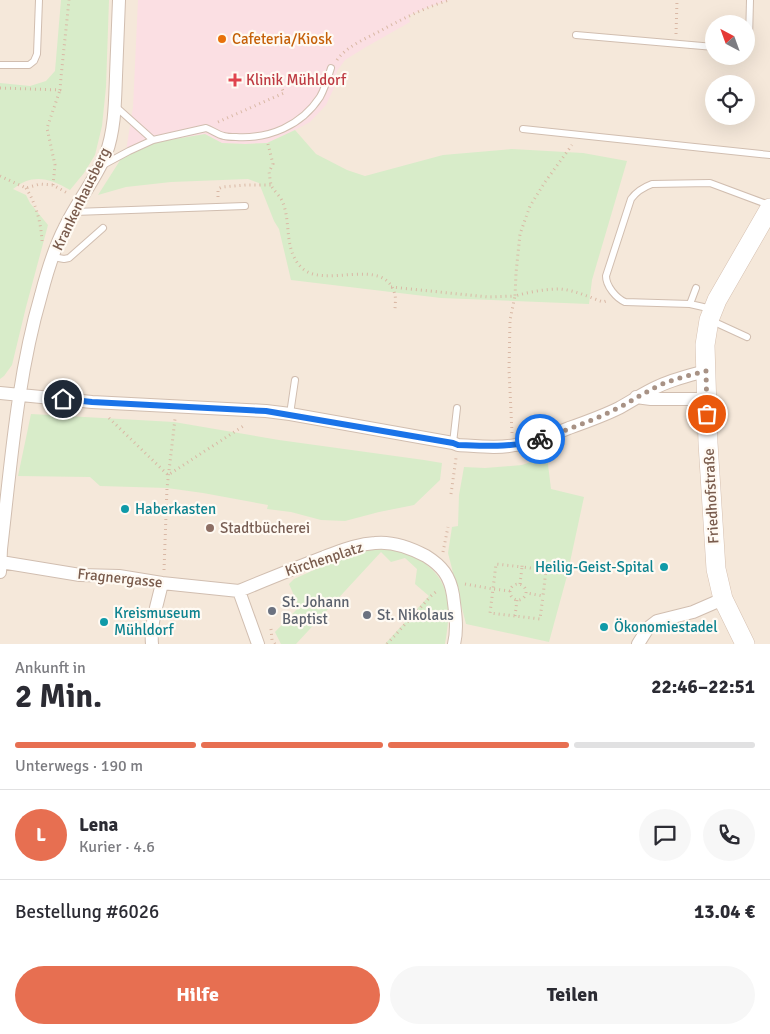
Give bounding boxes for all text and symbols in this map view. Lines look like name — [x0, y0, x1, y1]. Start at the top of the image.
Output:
north arrow — [705, 15, 755, 65]
map controls — [705, 15, 755, 125]
place label: Cafeteria/Kiosk — [232, 30, 333, 48]
marker: Cafeteria/Kiosk — [216, 33, 228, 45]
place label: Klinik Mühldorf — [246, 71, 347, 89]
marker: Klinik Mühldorf — [228, 73, 242, 87]
button: locate — [705, 75, 755, 125]
street label: Krankenhausberg — [48, 145, 114, 253]
pin — [42, 378, 84, 420]
icon: home — [49, 385, 77, 413]
pin — [686, 393, 728, 435]
icon: bag — [693, 400, 721, 428]
courier — [515, 414, 565, 464]
icon: bike — [526, 425, 554, 453]
street label: Friedhofstraße — [700, 448, 722, 544]
place label: Haberkasten — [135, 500, 216, 518]
marker: Haberkasten — [119, 503, 131, 515]
place label: Stadtbücherei — [220, 519, 310, 537]
marker: Stadtbücherei — [204, 522, 216, 534]
street label: Kirchenplatz — [283, 538, 366, 580]
place label: Heilig-Geist-Spital — [535, 558, 654, 576]
marker: Heilig-Geist-Spital — [658, 561, 670, 573]
street label: Fragnergasse — [76, 565, 164, 591]
place label: St. Johann Baptist — [282, 593, 350, 628]
place label: Kreismuseum Mühldorf — [114, 604, 201, 639]
marker: St. Johann Baptist — [266, 605, 278, 617]
place label: St. Nikolaus — [377, 606, 454, 624]
marker: St. Nikolaus — [361, 609, 373, 621]
marker: Kreismuseum Mühldorf — [98, 616, 110, 628]
place label: Ökonomiestadel — [614, 618, 718, 636]
marker: Ökonomiestadel — [598, 621, 610, 633]
text: Ankunft in — [15, 658, 86, 678]
text: 22:46–22:51 — [651, 675, 755, 699]
text: 2 Min. — [15, 677, 102, 716]
text: Unterwegs · 190 m — [15, 756, 143, 776]
button: chat — [639, 809, 691, 861]
button: phone — [703, 809, 755, 861]
text: Lena — [79, 813, 118, 837]
text: L — [36, 823, 46, 847]
text: Kurier · 4.6 — [79, 837, 155, 857]
text: Bestellung #6026 — [15, 900, 159, 924]
text: 13.04 € — [694, 900, 755, 924]
button: Hilfe — [15, 966, 380, 1024]
button: Teilen — [390, 966, 755, 1024]

